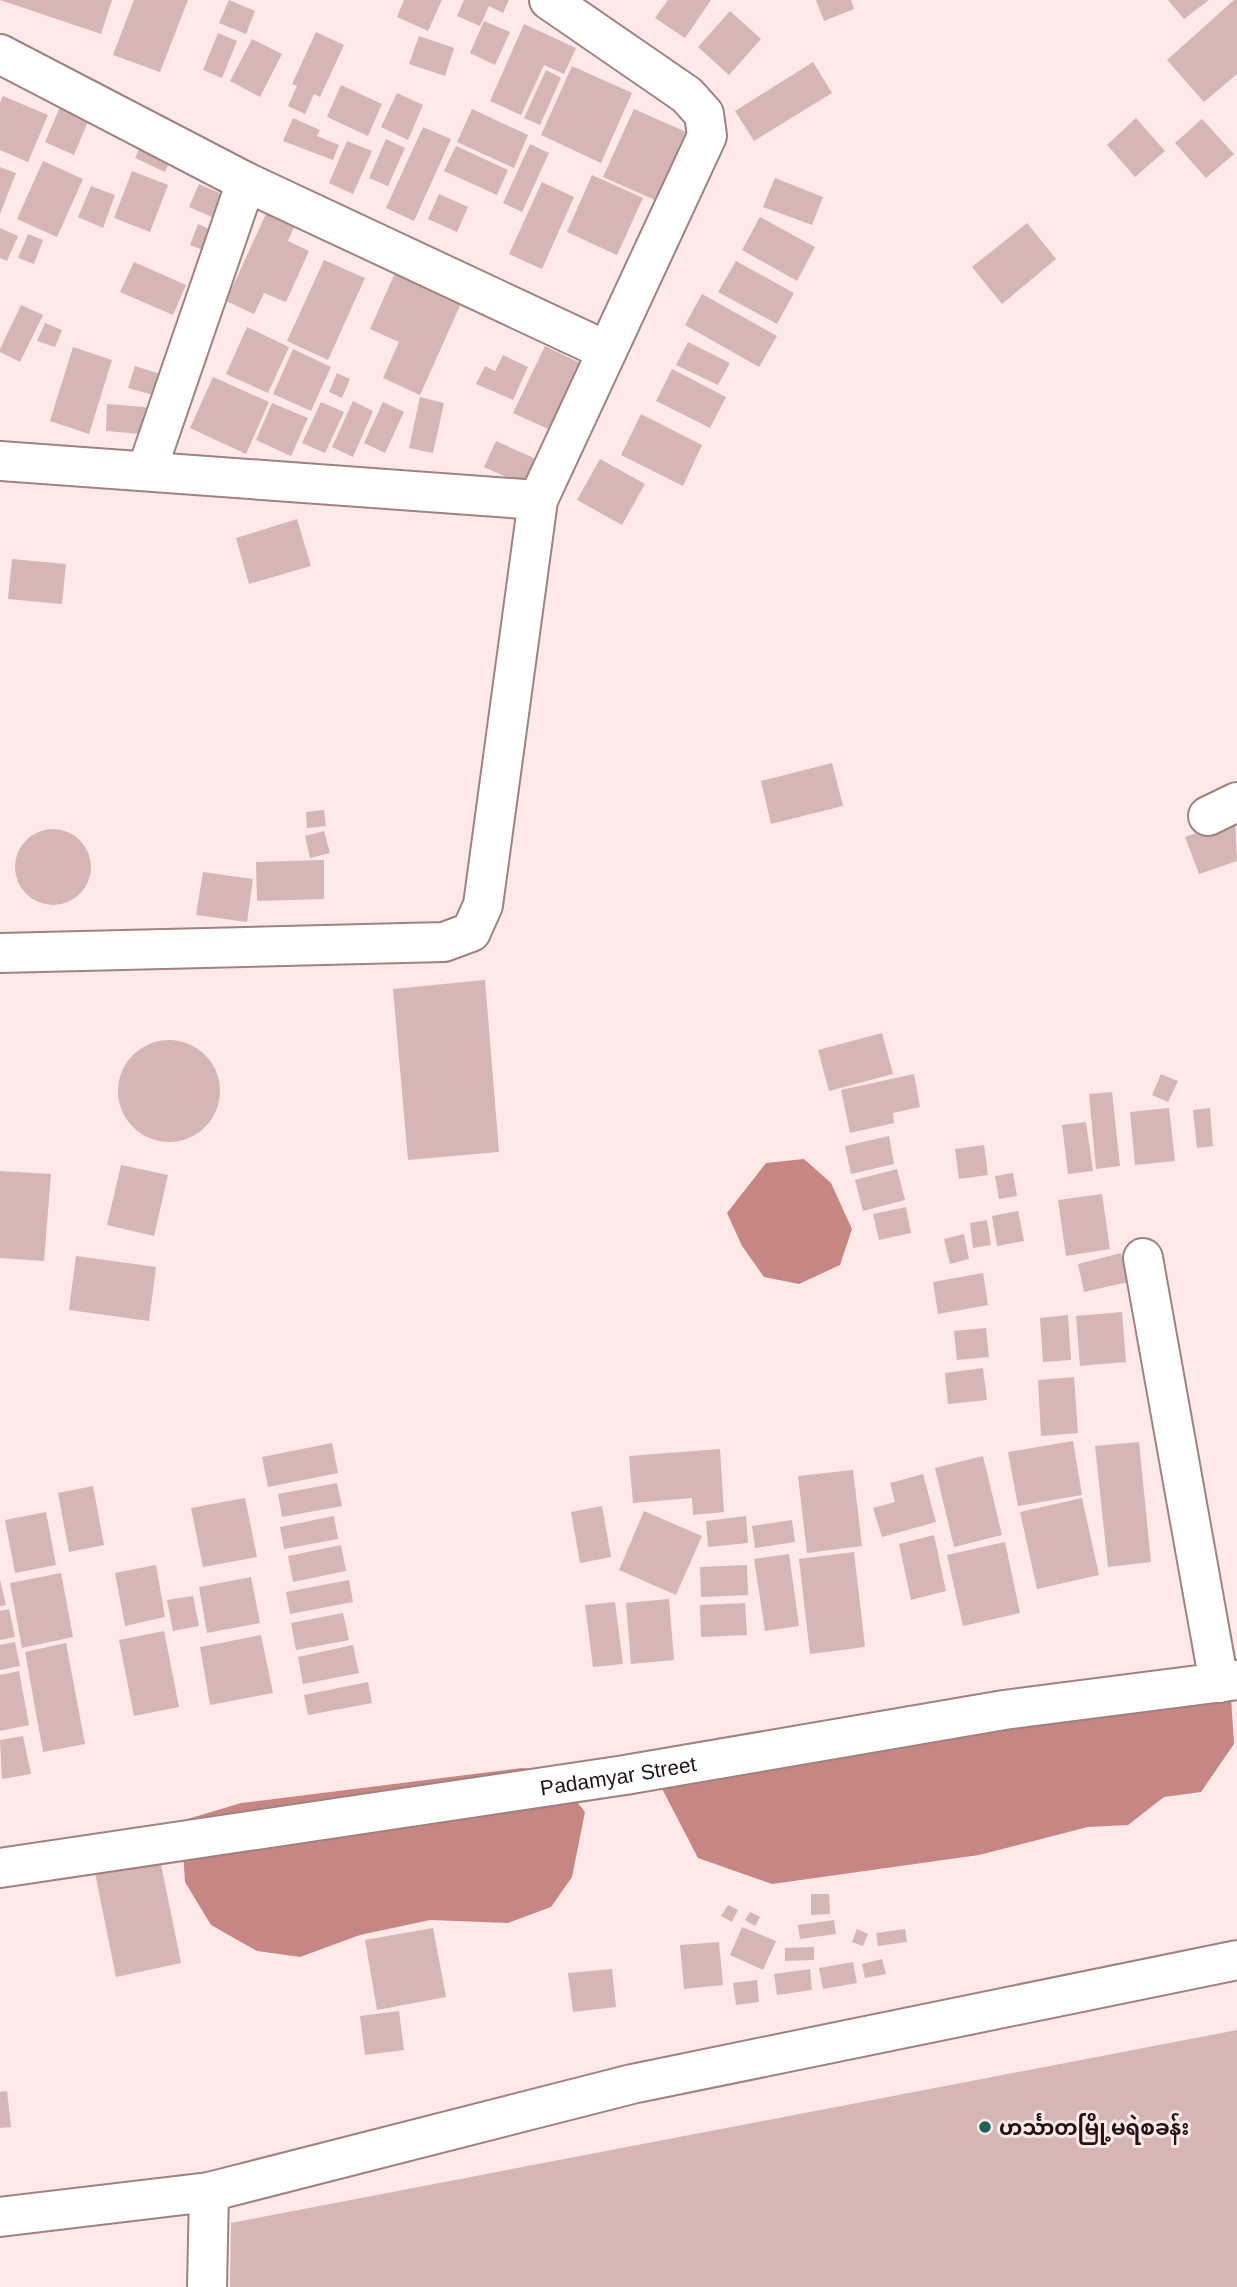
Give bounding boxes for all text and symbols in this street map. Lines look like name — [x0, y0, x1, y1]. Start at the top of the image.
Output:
street label: Padamyar Street — [539, 1751, 698, 1799]
place label: ဟင်္သာတမြို့မရဲစခန်း — [999, 2112, 1189, 2145]
marker: ဟင်္သာတမြို့မရဲစခန်း — [977, 2119, 993, 2135]

